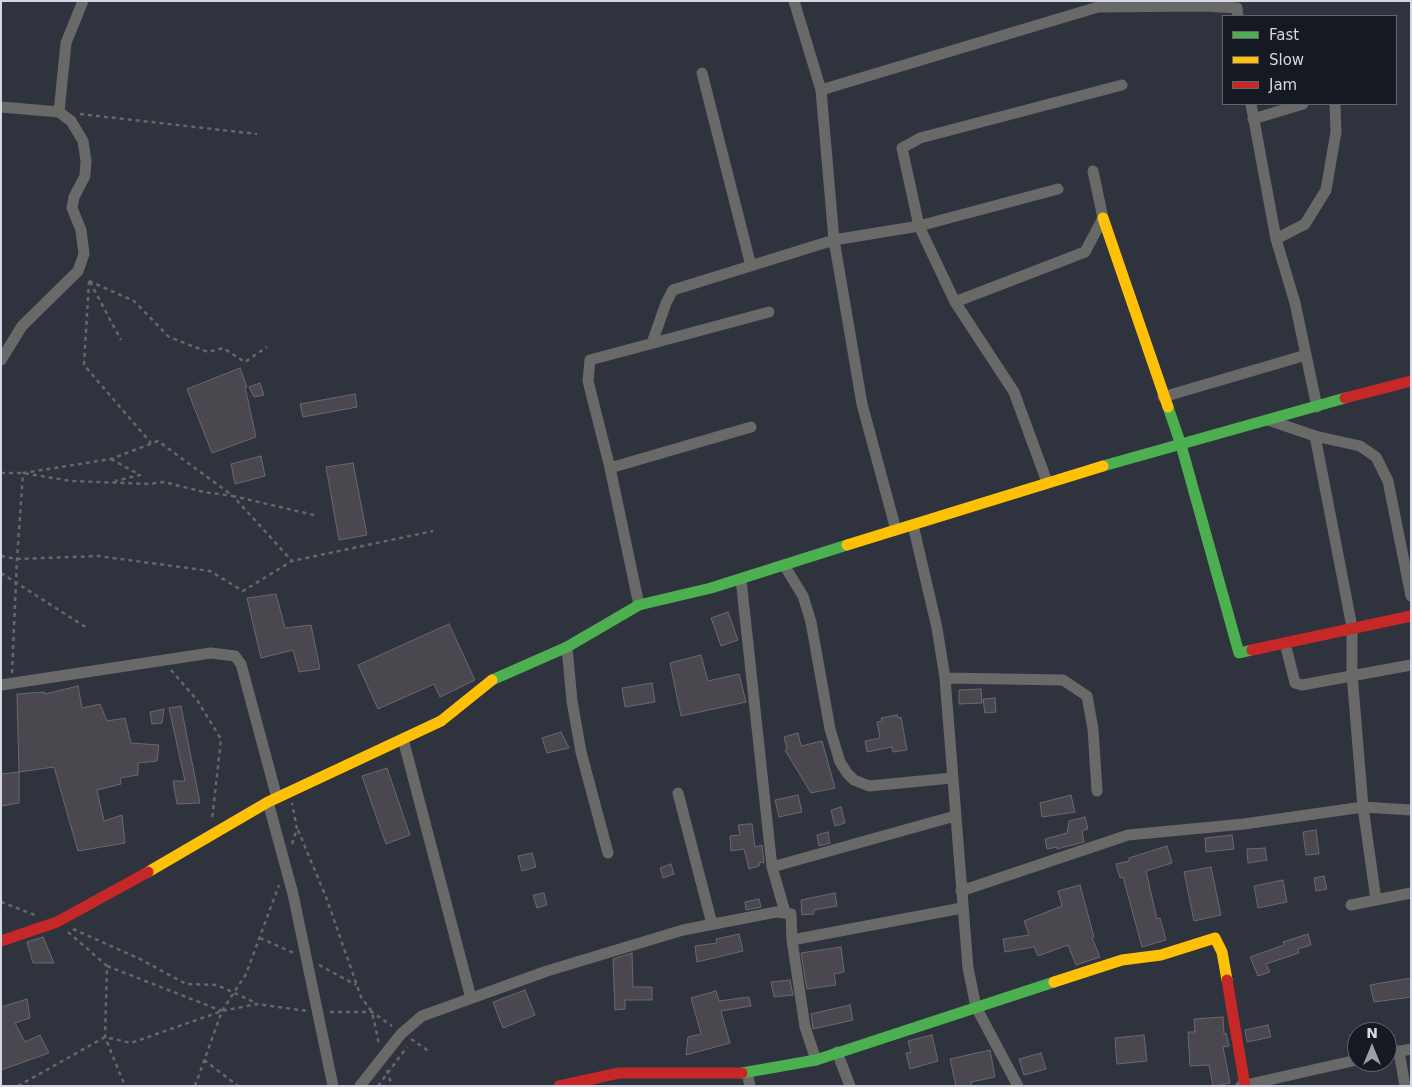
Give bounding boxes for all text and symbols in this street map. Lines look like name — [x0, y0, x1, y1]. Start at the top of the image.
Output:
legend — [1222, 15, 1397, 105]
text: Fast — [1269, 26, 1299, 44]
text: Slow — [1269, 51, 1304, 69]
text: Jam — [1269, 76, 1297, 94]
north arrow — [1347, 1022, 1397, 1072]
text: N — [1366, 1025, 1378, 1041]

